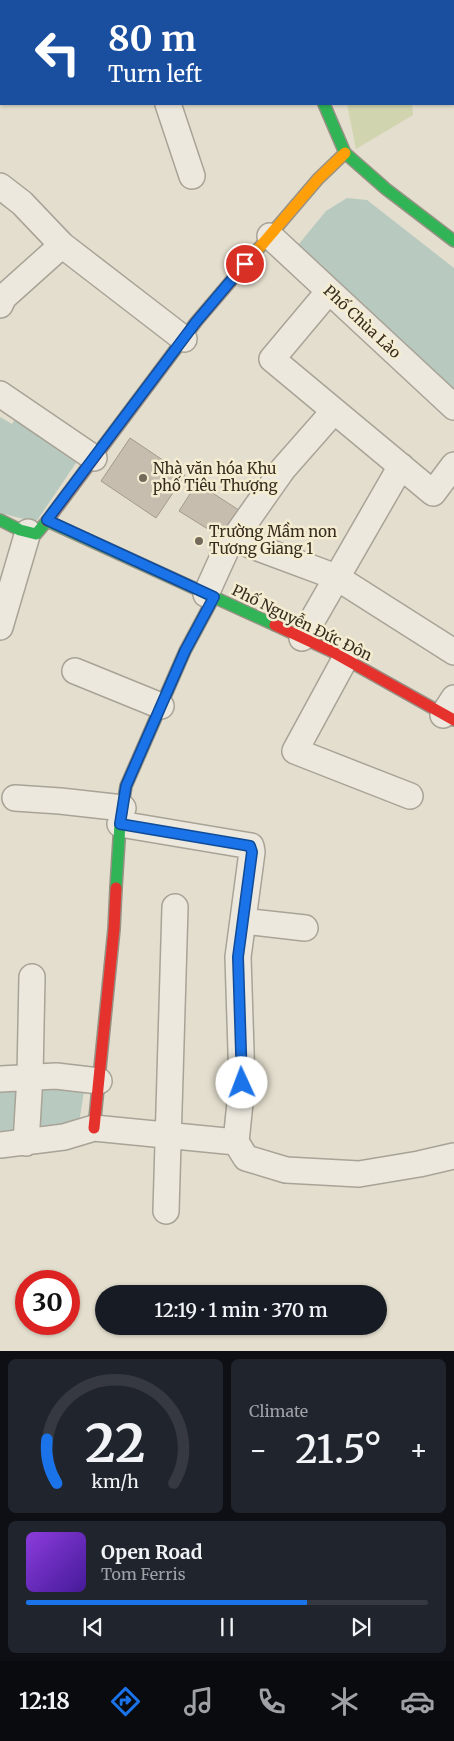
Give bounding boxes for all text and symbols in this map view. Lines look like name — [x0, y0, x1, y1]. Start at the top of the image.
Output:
text: 80 m — [108, 17, 196, 61]
icon: left — [25, 20, 90, 85]
text: Turn left — [108, 60, 202, 88]
pin — [224, 243, 266, 285]
icon: arrive — [231, 250, 259, 278]
street label: Phố Chùa Lào — [320, 280, 406, 362]
place label: Nhà văn hóa Khu phố Tiêu Thượng — [153, 459, 278, 495]
marker: Nhà văn hóa Khu phố Tiêu Thượng — [137, 472, 149, 484]
place label: Trường Mầm non Tương Giang 1 — [209, 521, 337, 558]
marker: Trường Mầm non Tương Giang 1 — [193, 535, 205, 547]
street label: Phố Nguyễn Đức Đôn — [229, 579, 376, 665]
position arrow — [215, 1056, 267, 1108]
speed limit sign: 30 — [15, 1270, 80, 1335]
text: 12:19 · 1 min · 370 m — [154, 1298, 328, 1322]
text: Climate — [249, 1401, 308, 1421]
text: 22 — [85, 1411, 146, 1476]
text: 21.5° — [295, 1426, 382, 1473]
text: − — [249, 1432, 268, 1468]
text: + — [409, 1432, 428, 1468]
text: km/h — [92, 1470, 139, 1493]
text: Open Road — [101, 1540, 203, 1564]
text: Tom Ferris — [101, 1564, 186, 1584]
icon: previous — [79, 1613, 107, 1641]
icon: pause — [213, 1613, 241, 1641]
icon: next — [347, 1613, 375, 1641]
icon: directions — [108, 1684, 143, 1719]
icon: music — [181, 1684, 216, 1719]
icon: phone — [254, 1684, 289, 1719]
icon: climate — [327, 1684, 362, 1719]
icon: car — [400, 1684, 435, 1719]
text: 12:18 — [19, 1687, 70, 1715]

